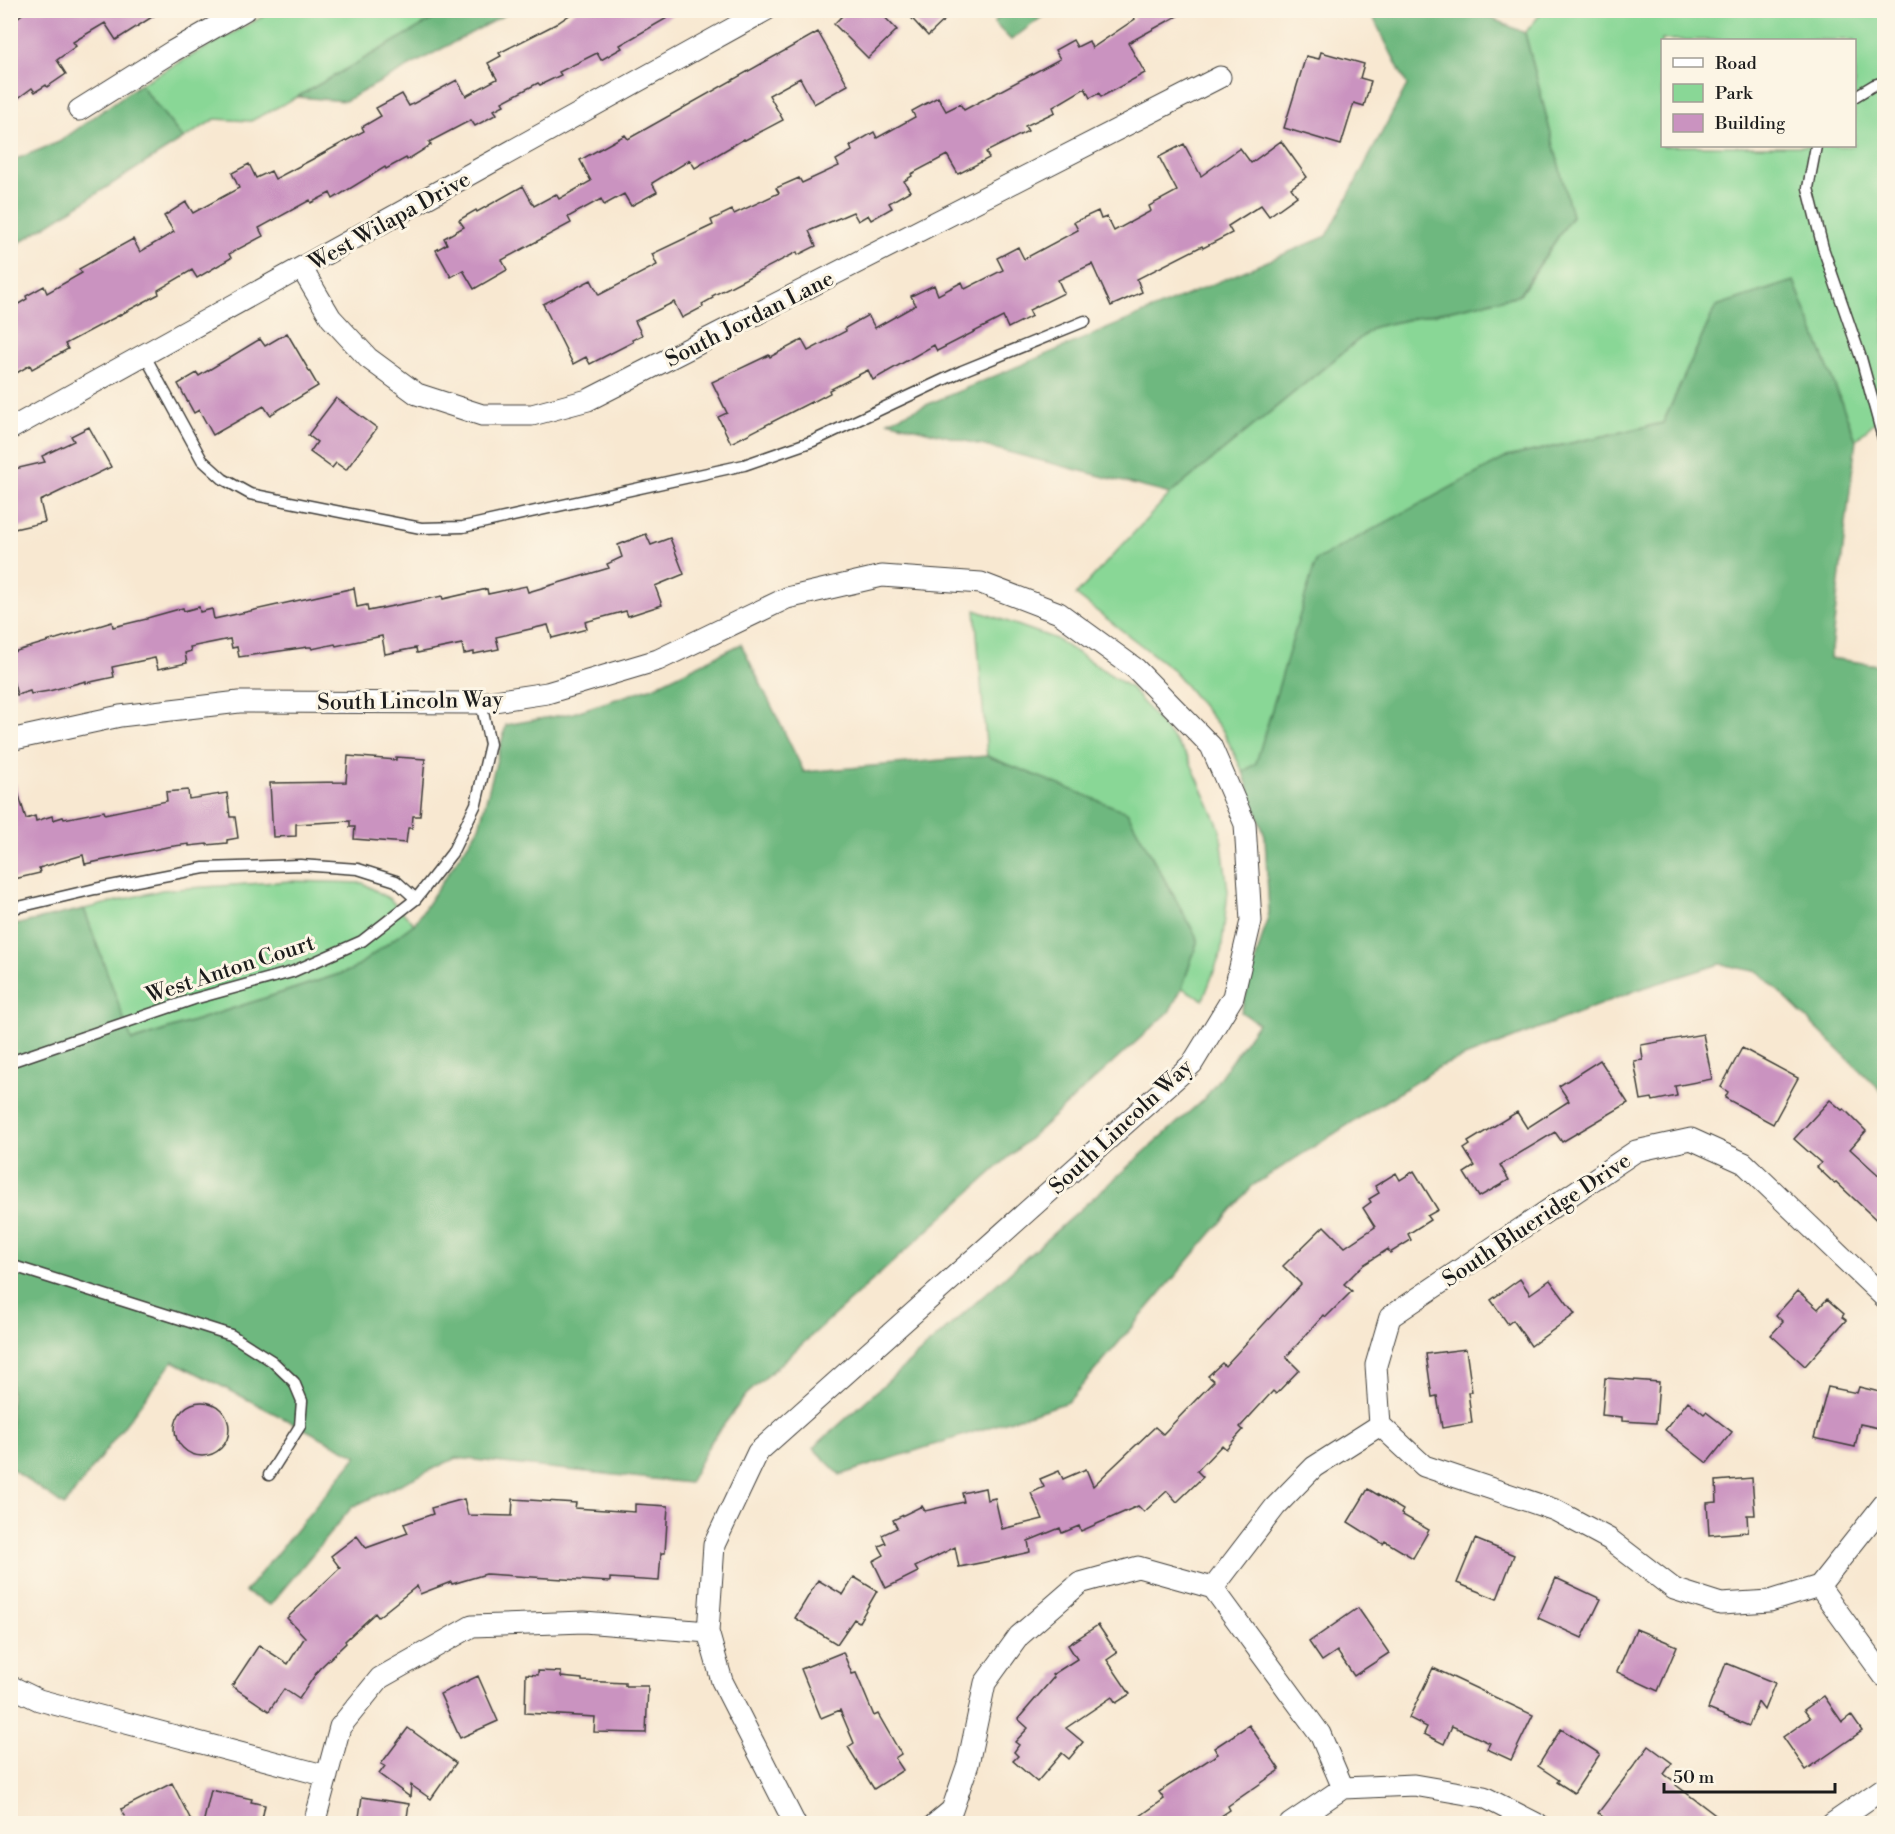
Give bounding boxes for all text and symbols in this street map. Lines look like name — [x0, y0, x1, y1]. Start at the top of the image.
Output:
legend — [1661, 39, 1856, 147]
text: Road — [1715, 52, 1758, 75]
text: Park — [1715, 82, 1754, 105]
text: Building — [1714, 112, 1786, 135]
street label: West Wilapa Drive — [303, 166, 475, 277]
street label: South Jordan Lane — [661, 265, 838, 373]
street label: South Lincoln Way — [317, 686, 504, 717]
street label: West Anton Court — [142, 929, 318, 1010]
street label: South Lincoln Way — [1044, 1054, 1198, 1200]
street label: South Blueridge Drive — [1438, 1147, 1636, 1293]
scale bar — [1664, 1756, 1835, 1794]
text: 50 m — [1673, 1766, 1715, 1789]

